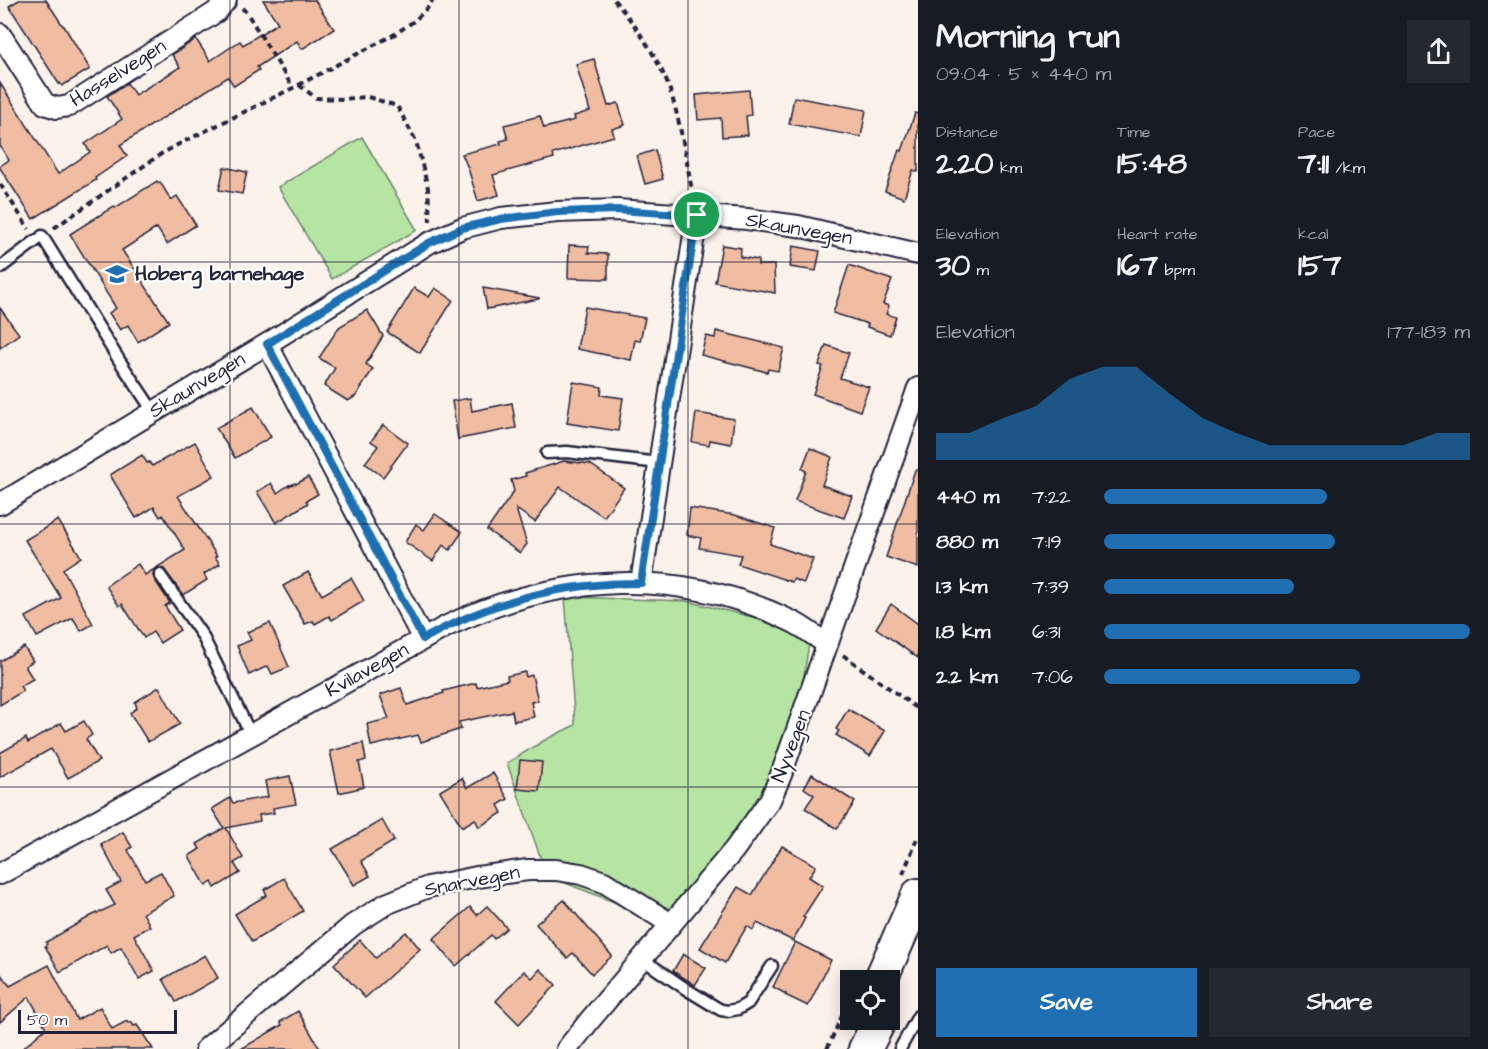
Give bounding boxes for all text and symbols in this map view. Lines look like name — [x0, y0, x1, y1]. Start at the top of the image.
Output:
text: Morning run — [936, 14, 1120, 60]
button: share — [1407, 20, 1470, 83]
street label: Hasselvegen — [65, 32, 172, 115]
text: 09:04 · 5 × 440 m — [936, 60, 1111, 88]
text: Distance — [936, 121, 998, 143]
text: Time — [1117, 121, 1151, 143]
text: Pace — [1298, 121, 1335, 143]
text: 2.20 — [936, 143, 993, 185]
text: 15:48 — [1117, 143, 1187, 185]
text: 7:11 — [1298, 143, 1329, 185]
text: km — [993, 157, 1022, 179]
text: /km — [1329, 157, 1365, 179]
pin — [671, 189, 722, 240]
icon: arrive — [680, 198, 713, 231]
street label: Skaunvegen — [743, 206, 855, 253]
text: Elevation — [936, 223, 999, 245]
text: Heart rate — [1117, 223, 1197, 245]
text: kcal — [1298, 223, 1329, 245]
text: 30 — [936, 245, 970, 287]
text: 167 — [1117, 245, 1158, 287]
text: 157 — [1298, 245, 1342, 287]
text: m — [970, 259, 989, 281]
text: bpm — [1158, 259, 1195, 281]
place label: Hoberg barnehage — [135, 260, 304, 289]
school or university icon: Hoberg barnehage — [104, 261, 130, 287]
text: Elevation — [936, 318, 1015, 346]
text: 177–183 m — [1387, 318, 1470, 346]
street label: Skaunvegen — [144, 345, 251, 426]
text: 440 m — [936, 483, 999, 511]
text: 7:22 — [1032, 483, 1071, 511]
text: 880 m — [936, 528, 998, 556]
text: 7:19 — [1032, 528, 1062, 556]
text: 1.3 km — [936, 573, 987, 601]
text: 7:39 — [1032, 573, 1069, 601]
text: 1.8 km — [936, 618, 990, 646]
text: 6:31 — [1032, 618, 1061, 646]
street label: Kvilavegen — [320, 636, 414, 705]
text: 2.2 km — [936, 663, 998, 691]
text: 7:06 — [1032, 663, 1073, 691]
street label: Nyvegen — [764, 706, 819, 787]
street label: Snarvegen — [422, 858, 522, 905]
button: Save — [936, 968, 1197, 1037]
button: Share — [1209, 968, 1470, 1037]
map controls — [840, 970, 900, 1030]
button: locate — [840, 970, 900, 1030]
scale bar — [18, 1007, 177, 1034]
text: 50 m — [27, 1009, 67, 1031]

